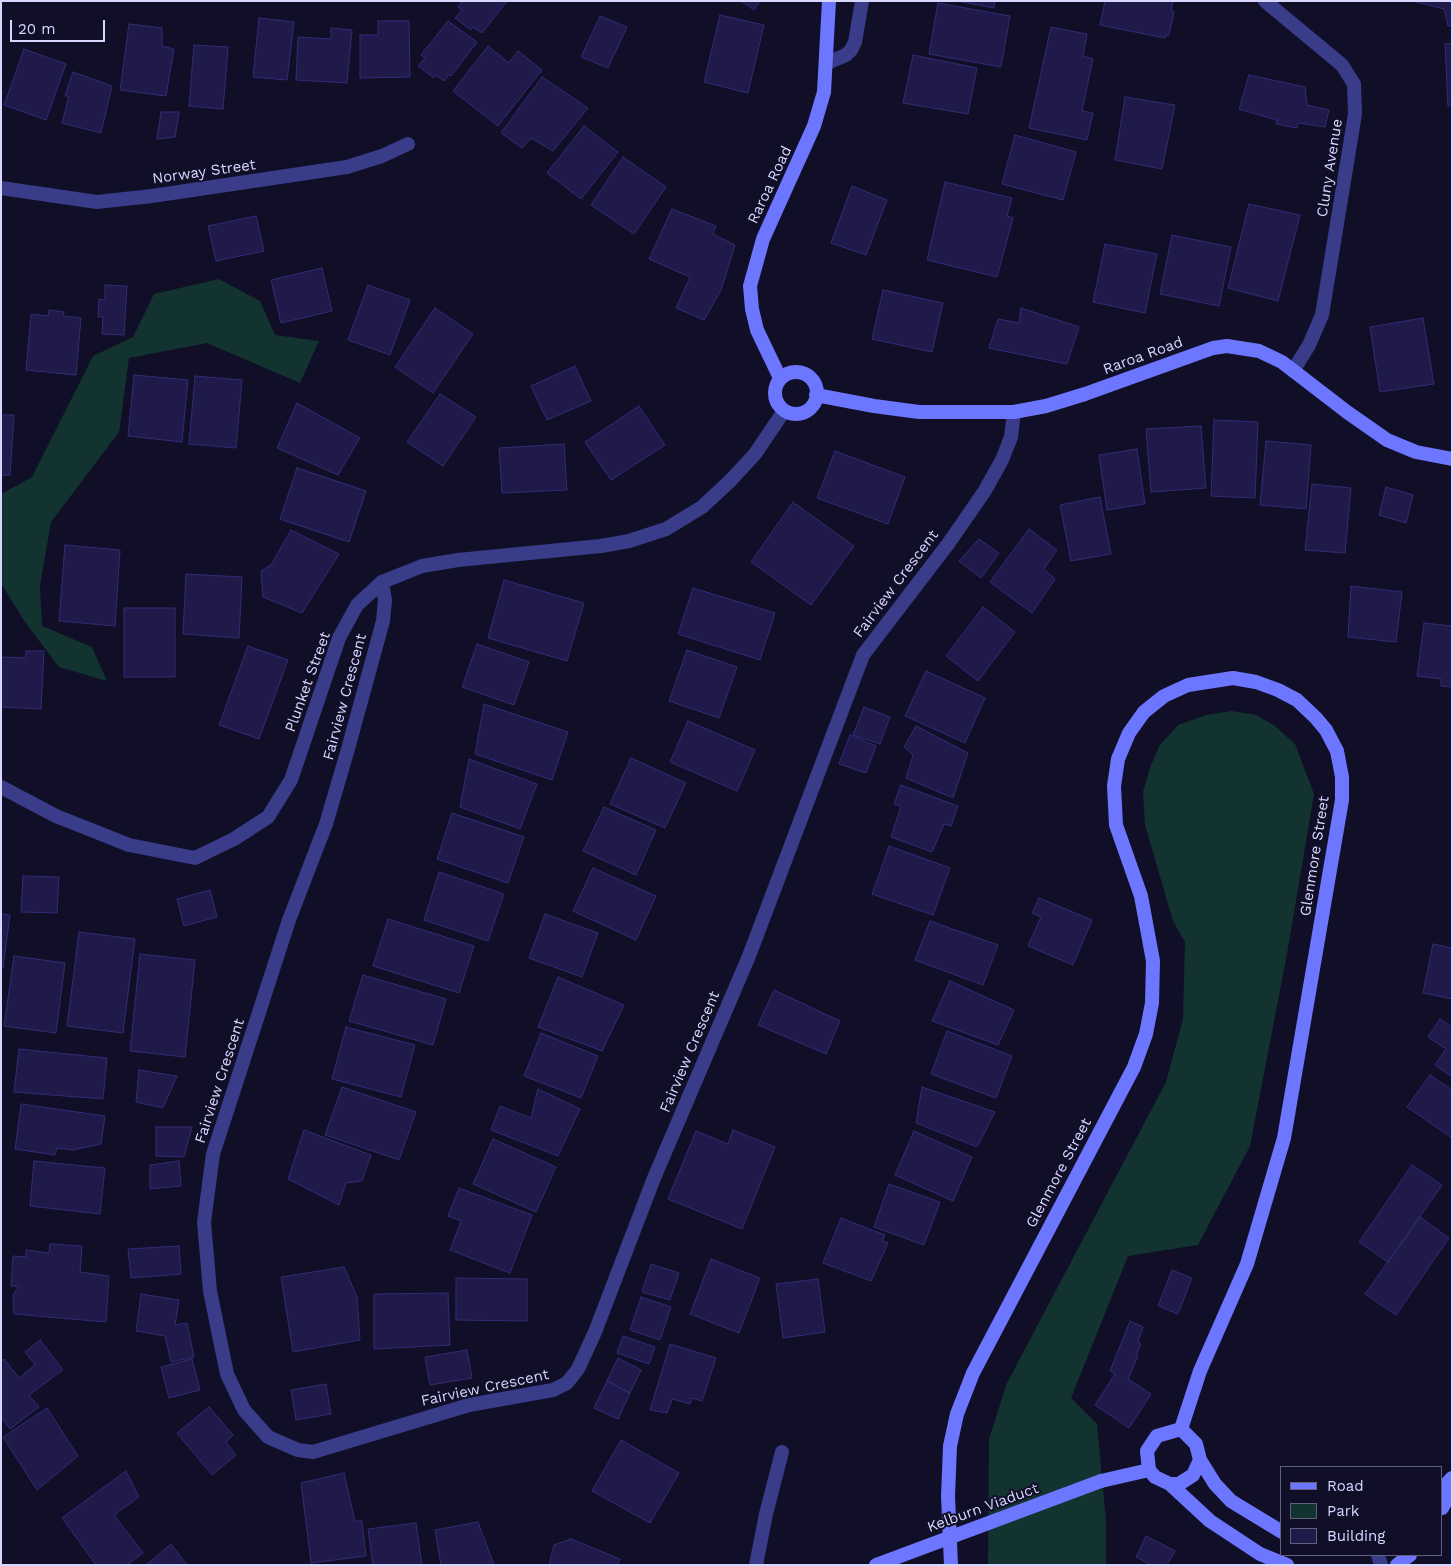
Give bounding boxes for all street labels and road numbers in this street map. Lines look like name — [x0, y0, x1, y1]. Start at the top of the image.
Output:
street label: Cluny Avenue — [1313, 118, 1347, 218]
street label: Raroa Road — [744, 143, 796, 227]
street label: Norway Street — [151, 156, 257, 188]
street label: Raroa Road — [1101, 333, 1185, 379]
street label: Fairview Crescent — [850, 527, 942, 641]
street label: Plunket Street — [282, 629, 334, 735]
street label: Fairview Crescent — [319, 632, 371, 762]
street label: Glenmore Street — [1297, 795, 1333, 917]
street label: Fairview Crescent — [656, 989, 724, 1115]
street label: Fairview Crescent — [191, 1016, 249, 1146]
street label: Glenmore Street — [1023, 1115, 1095, 1231]
street label: Fairview Crescent — [419, 1366, 551, 1410]
street label: Kelburn Viaduct — [925, 1480, 1041, 1536]

